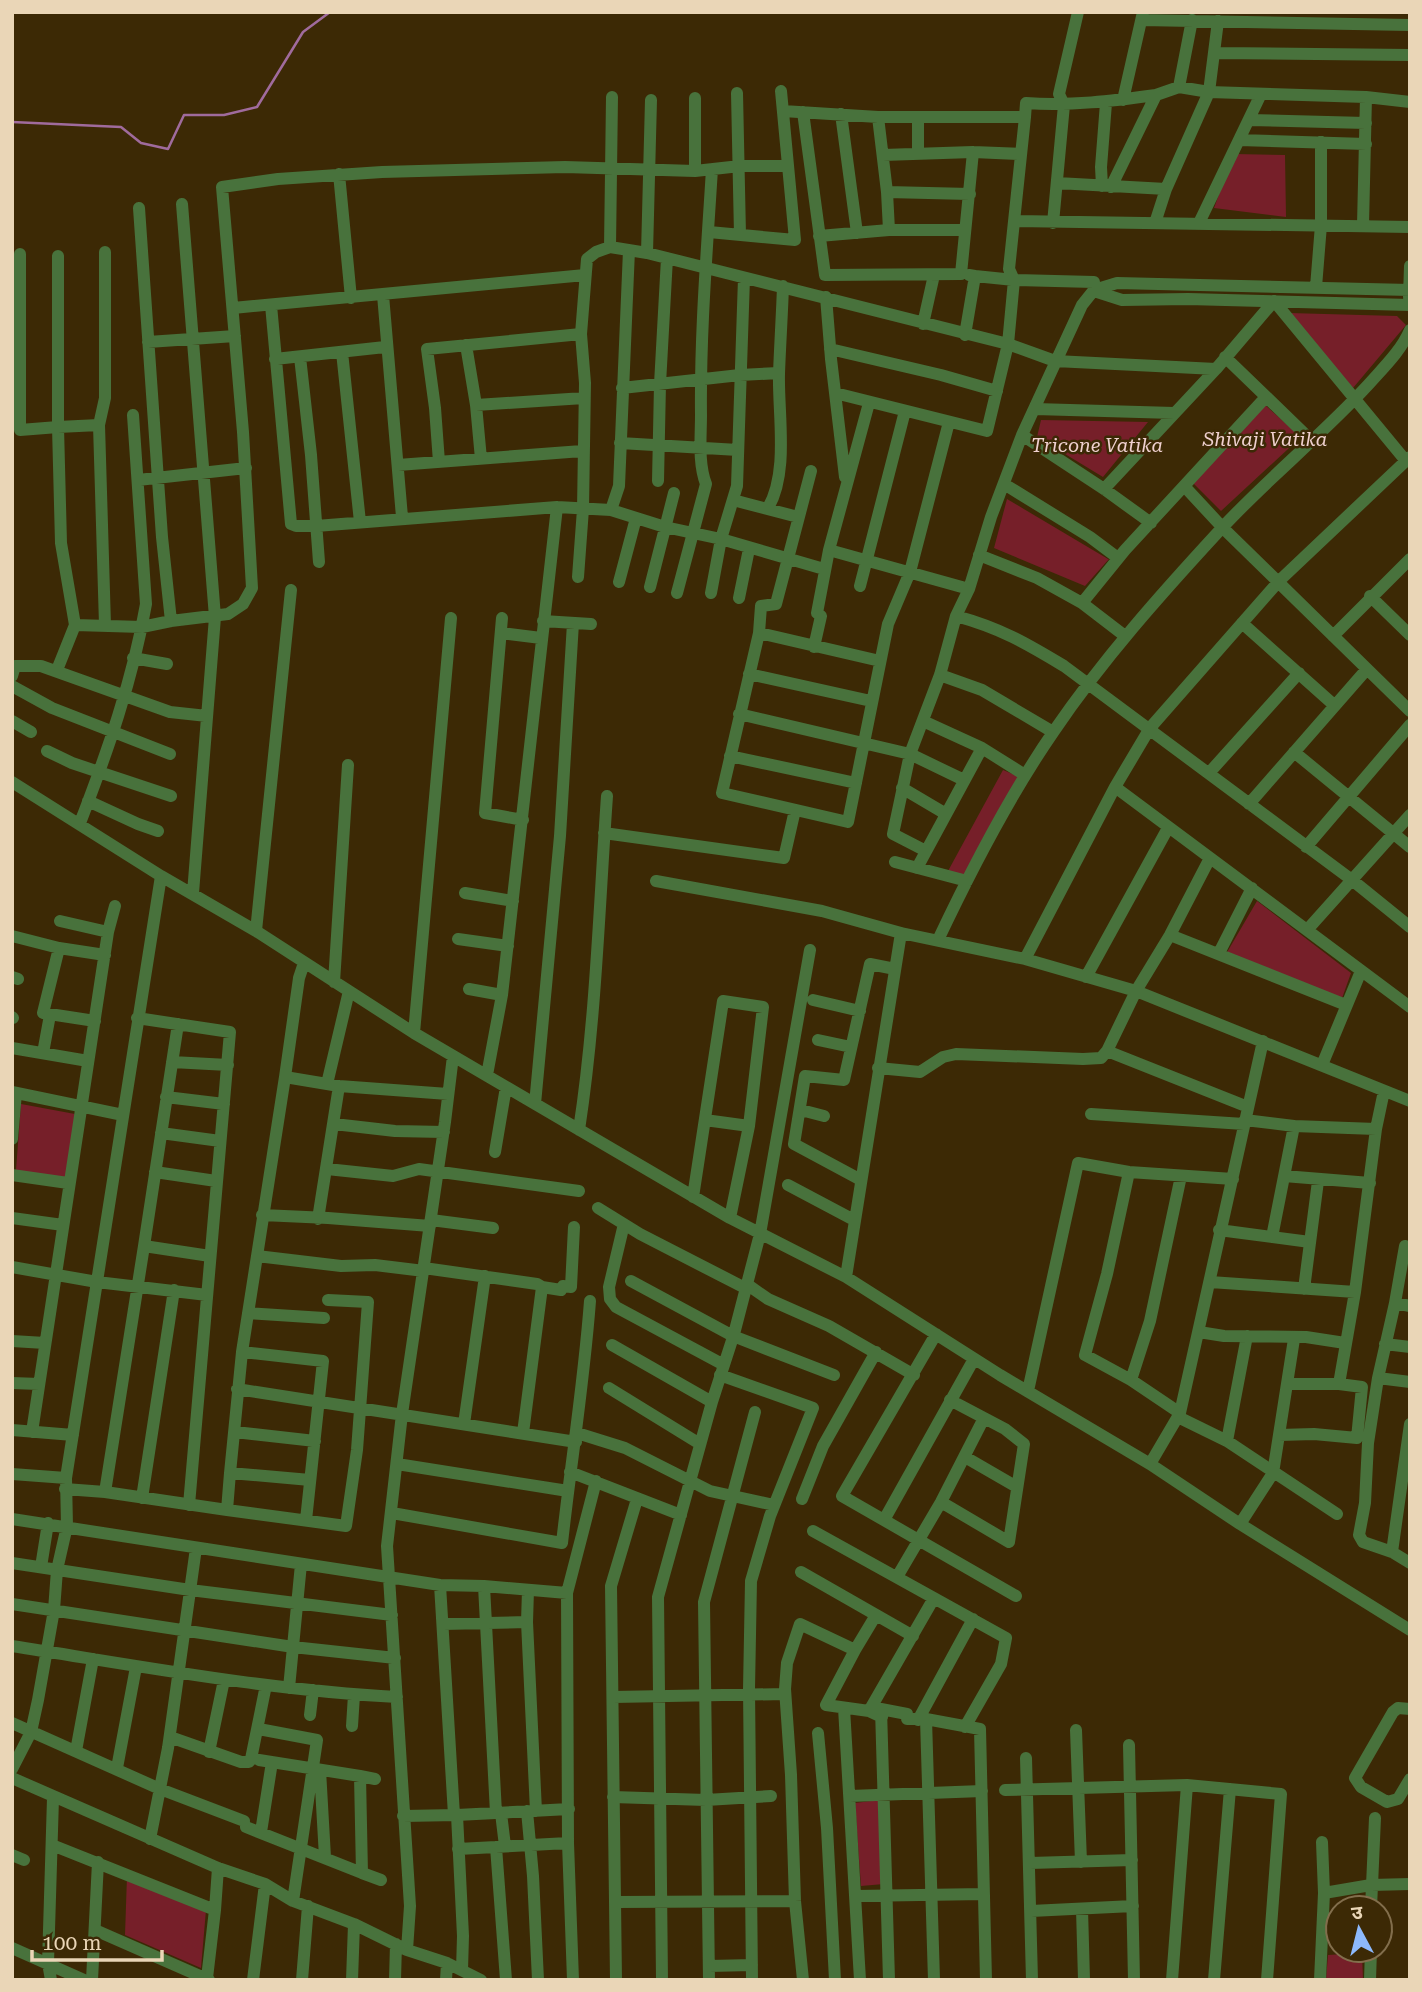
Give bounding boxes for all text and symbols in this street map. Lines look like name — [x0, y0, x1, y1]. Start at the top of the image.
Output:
park label: Shivaji Vatika — [1202, 428, 1327, 451]
park label: Tricone Vatika — [1031, 434, 1163, 457]
north arrow — [1324, 1894, 1394, 1964]
text: उ — [1350, 1900, 1365, 1925]
scale bar — [32, 1918, 161, 1962]
text: 100 m — [42, 1931, 102, 1955]

